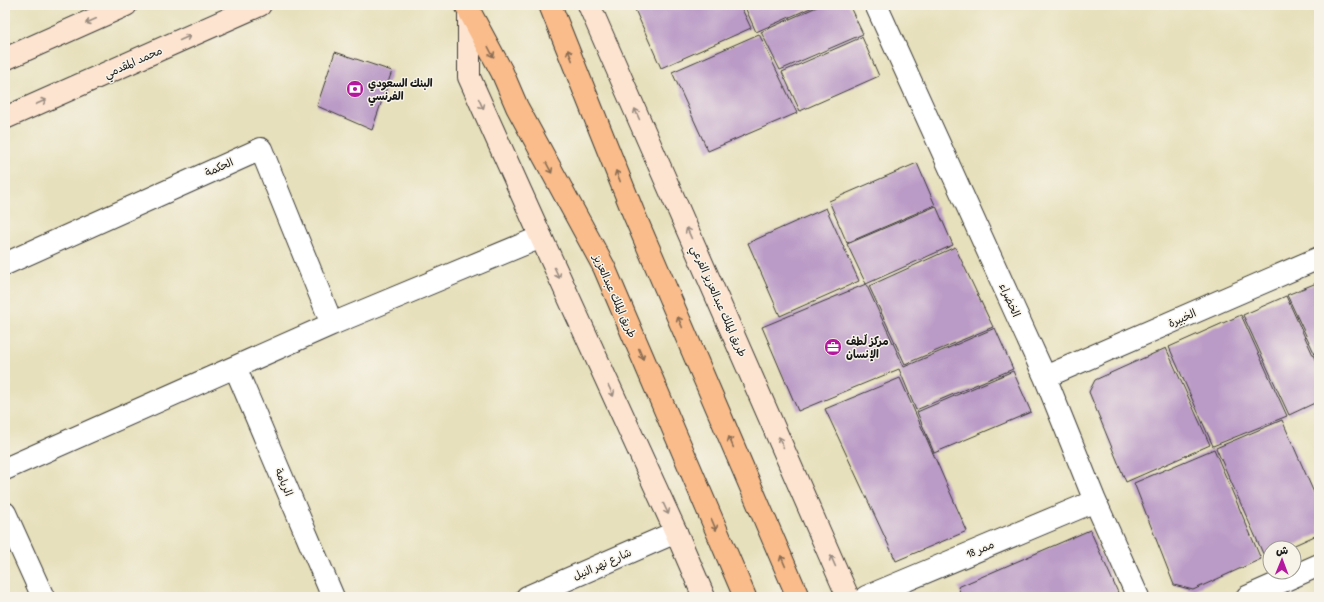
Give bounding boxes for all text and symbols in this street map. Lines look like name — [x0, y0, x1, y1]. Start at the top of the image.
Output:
one-way arrow — [85, 18, 97, 25]
one-way arrow — [179, 34, 191, 42]
street label: محمد المقدمي — [102, 43, 166, 85]
one-way arrow — [488, 45, 495, 57]
one-way arrow — [566, 50, 574, 62]
place label: البنك السعودي الفرنسي — [368, 76, 433, 106]
bank icon: البنك السعودي الفرنسي — [345, 79, 365, 99]
one-way arrow — [34, 98, 46, 106]
one-way arrow — [478, 98, 485, 110]
one-way arrow — [633, 109, 640, 121]
street label: الحكمة — [203, 155, 235, 179]
one-way arrow — [546, 161, 554, 173]
one-way arrow — [614, 170, 622, 182]
one-way arrow — [685, 228, 692, 240]
street label: طريق الملك عبدالعزيز الفرعي — [684, 243, 750, 360]
street label: طريق الملك عبدالعزيز — [589, 251, 640, 340]
one-way arrow — [554, 266, 561, 278]
street label: الخضراء — [996, 281, 1024, 319]
street label: الخبيرة — [1166, 306, 1199, 331]
one-way arrow — [676, 317, 683, 329]
place label: مركز لُطف الإنسان — [846, 333, 889, 362]
office icon: مركز لُطف الإنسان — [823, 337, 843, 357]
one-way arrow — [638, 348, 645, 360]
one-way arrow — [608, 384, 616, 396]
one-way arrow — [727, 436, 735, 448]
one-way arrow — [776, 437, 784, 449]
street label: الريامة — [272, 466, 296, 498]
one-way arrow — [663, 502, 670, 514]
one-way arrow — [711, 519, 718, 531]
street label: ممر 18 — [964, 537, 996, 561]
north arrow — [1262, 540, 1302, 580]
text: ش — [1276, 543, 1288, 557]
street label: شارع نهر النيل — [571, 545, 634, 585]
one-way arrow — [778, 556, 786, 568]
one-way arrow — [828, 556, 836, 568]

